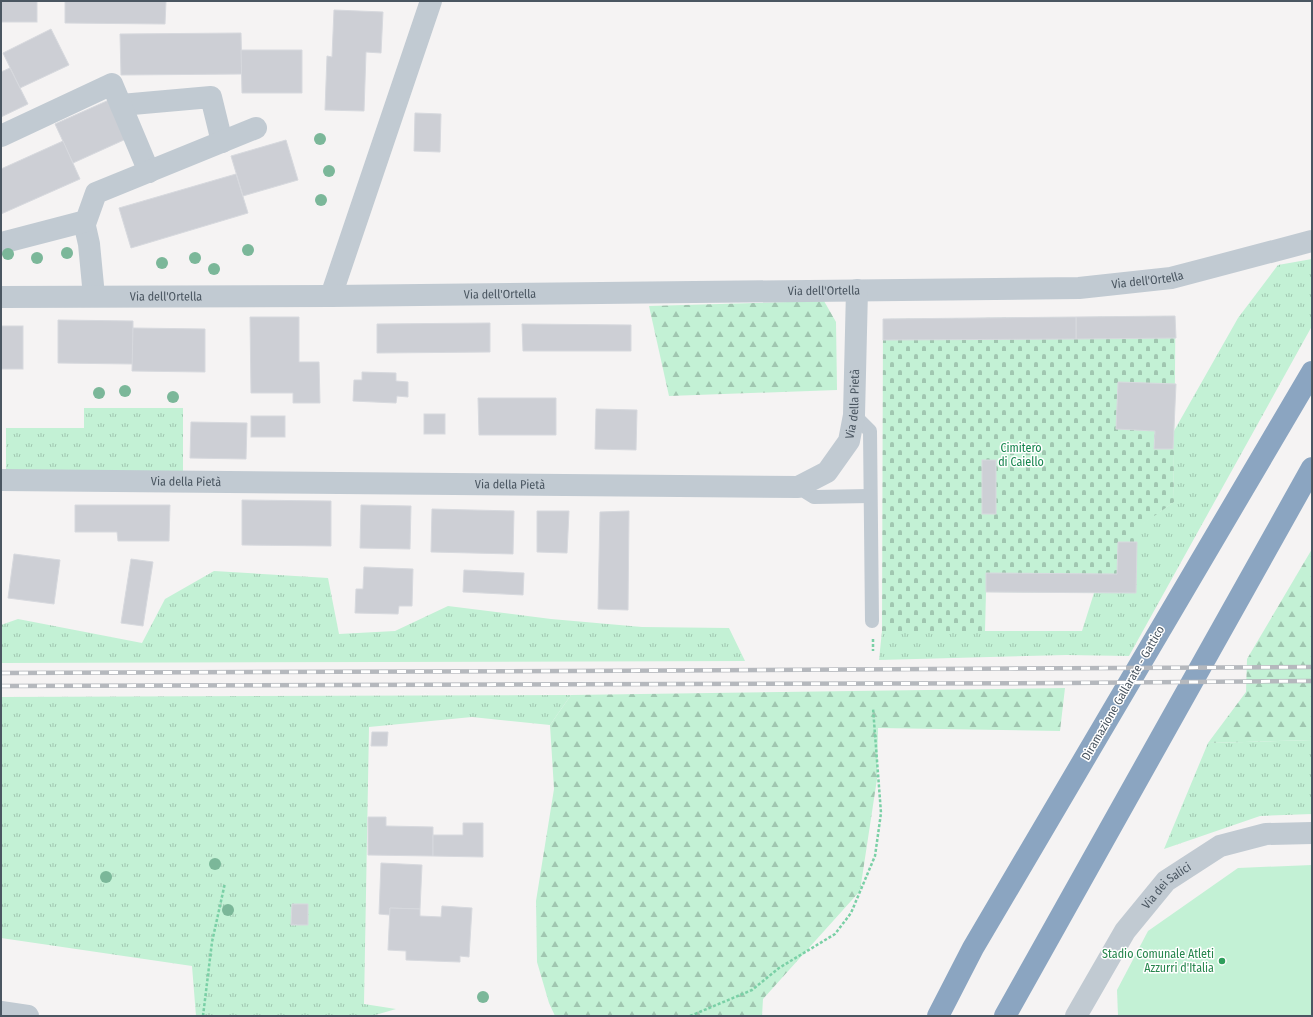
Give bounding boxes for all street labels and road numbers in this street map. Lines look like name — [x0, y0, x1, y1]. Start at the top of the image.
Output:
street label: Via dell'Ortella — [1111, 268, 1185, 291]
street label: Via dell'Ortella — [788, 283, 860, 298]
street label: Via dell'Ortella — [464, 287, 536, 302]
street label: Via dell'Ortella — [130, 289, 202, 304]
street label: Via della Pietà — [843, 369, 862, 440]
street label: Via della Pietà — [151, 474, 221, 489]
street label: Via della Pietà — [475, 477, 545, 492]
street label: Diramazione Gallarate - Gattico — [1079, 623, 1167, 763]
street label: Via dei Salici — [1139, 860, 1194, 912]

